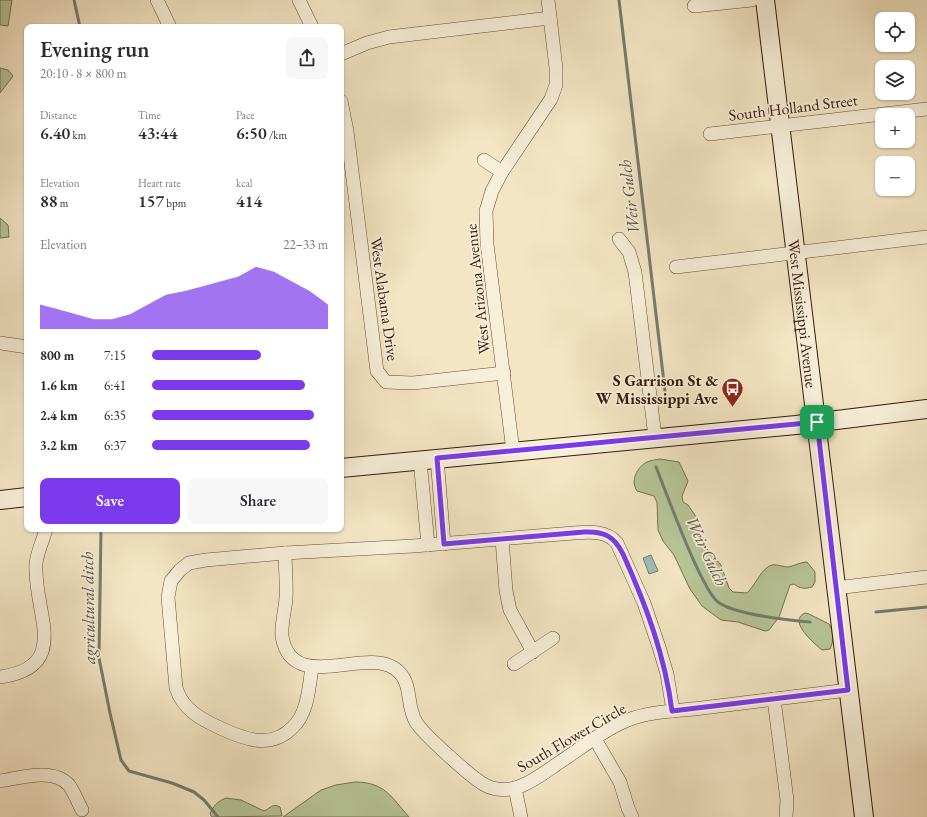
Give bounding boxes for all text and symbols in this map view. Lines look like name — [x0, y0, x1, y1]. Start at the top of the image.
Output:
map controls — [875, 12, 915, 196]
button: locate — [875, 12, 915, 52]
text: Evening run — [40, 35, 149, 64]
button: share — [286, 37, 328, 79]
button: layers — [875, 60, 915, 100]
text: 20:10 · 8 × 800 m — [40, 65, 127, 82]
street label: South Holland Street — [727, 89, 859, 126]
text: Distance — [40, 108, 77, 122]
text: Time — [138, 108, 161, 122]
text: Pace — [236, 108, 254, 122]
button: + — [875, 108, 915, 148]
text: 6.40 — [40, 122, 70, 144]
text: 43:44 — [138, 122, 178, 144]
text: 6:50 — [236, 122, 267, 144]
text: km — [70, 128, 86, 142]
text: /km — [267, 128, 287, 142]
button: − — [875, 156, 915, 196]
water label: Weir Gulch — [613, 158, 644, 235]
text: Elevation — [40, 176, 80, 190]
text: Heart rate — [138, 176, 181, 190]
text: kcal — [236, 176, 253, 190]
text: 88 — [40, 190, 57, 212]
text: 157 — [138, 190, 164, 212]
text: 414 — [236, 190, 262, 212]
text: m — [57, 196, 68, 210]
text: bpm — [164, 196, 186, 210]
street label: West Arizona Avenue — [460, 223, 495, 355]
text: Elevation — [40, 236, 87, 253]
text: 22–33 m — [283, 236, 328, 253]
street label: West Alabama Drive — [365, 236, 404, 362]
street label: West Mississippi Avenue — [783, 238, 822, 389]
text: 800 m — [40, 347, 74, 364]
text: 7:15 — [104, 347, 126, 364]
place label: S Garrison St & W Mississippi Ave — [595, 370, 718, 409]
bus stop icon: S Garrison St & W Mississippi Ave — [720, 376, 746, 409]
text: 1.6 km — [40, 377, 78, 394]
text: 6:41 — [104, 377, 126, 394]
pin — [800, 405, 834, 439]
text: 2.4 km — [40, 407, 78, 424]
text: 6:35 — [104, 407, 126, 424]
icon: arrive — [806, 411, 828, 433]
text: 3.2 km — [40, 437, 78, 454]
text: 6:37 — [104, 437, 126, 454]
button: Save — [40, 478, 180, 524]
button: Share — [188, 478, 328, 524]
water label: Weir Gulch — [681, 512, 733, 590]
water label: agricultural ditch — [76, 551, 100, 665]
street label: South Flower Circle — [513, 698, 630, 777]

